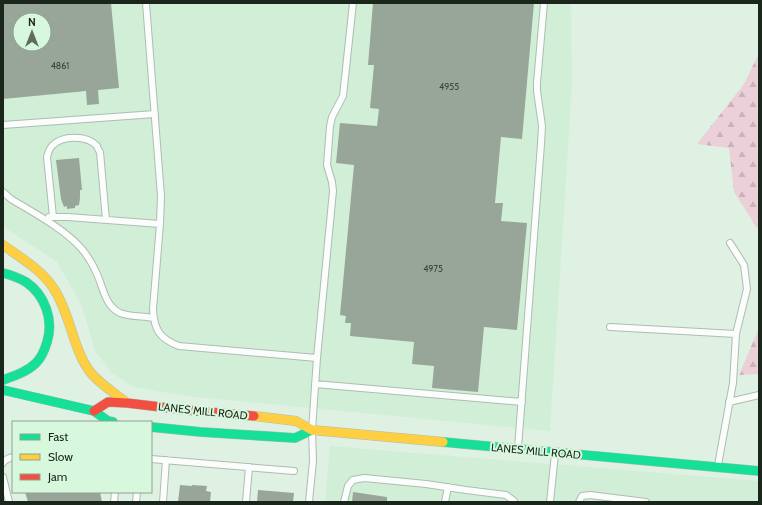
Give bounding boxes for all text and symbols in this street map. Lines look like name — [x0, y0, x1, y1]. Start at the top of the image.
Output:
north arrow — [12, 12, 52, 52]
text: N — [28, 15, 36, 29]
house number: 4861 — [51, 60, 69, 71]
house number: 4955 — [439, 81, 459, 92]
house number: 4975 — [423, 263, 443, 274]
street label: LANES MILL ROAD — [158, 399, 248, 423]
legend — [12, 421, 152, 493]
text: Fast — [48, 429, 68, 444]
street label: LANES MILL ROAD — [491, 440, 581, 462]
text: Slow — [48, 449, 73, 464]
text: Jam — [47, 469, 67, 484]

